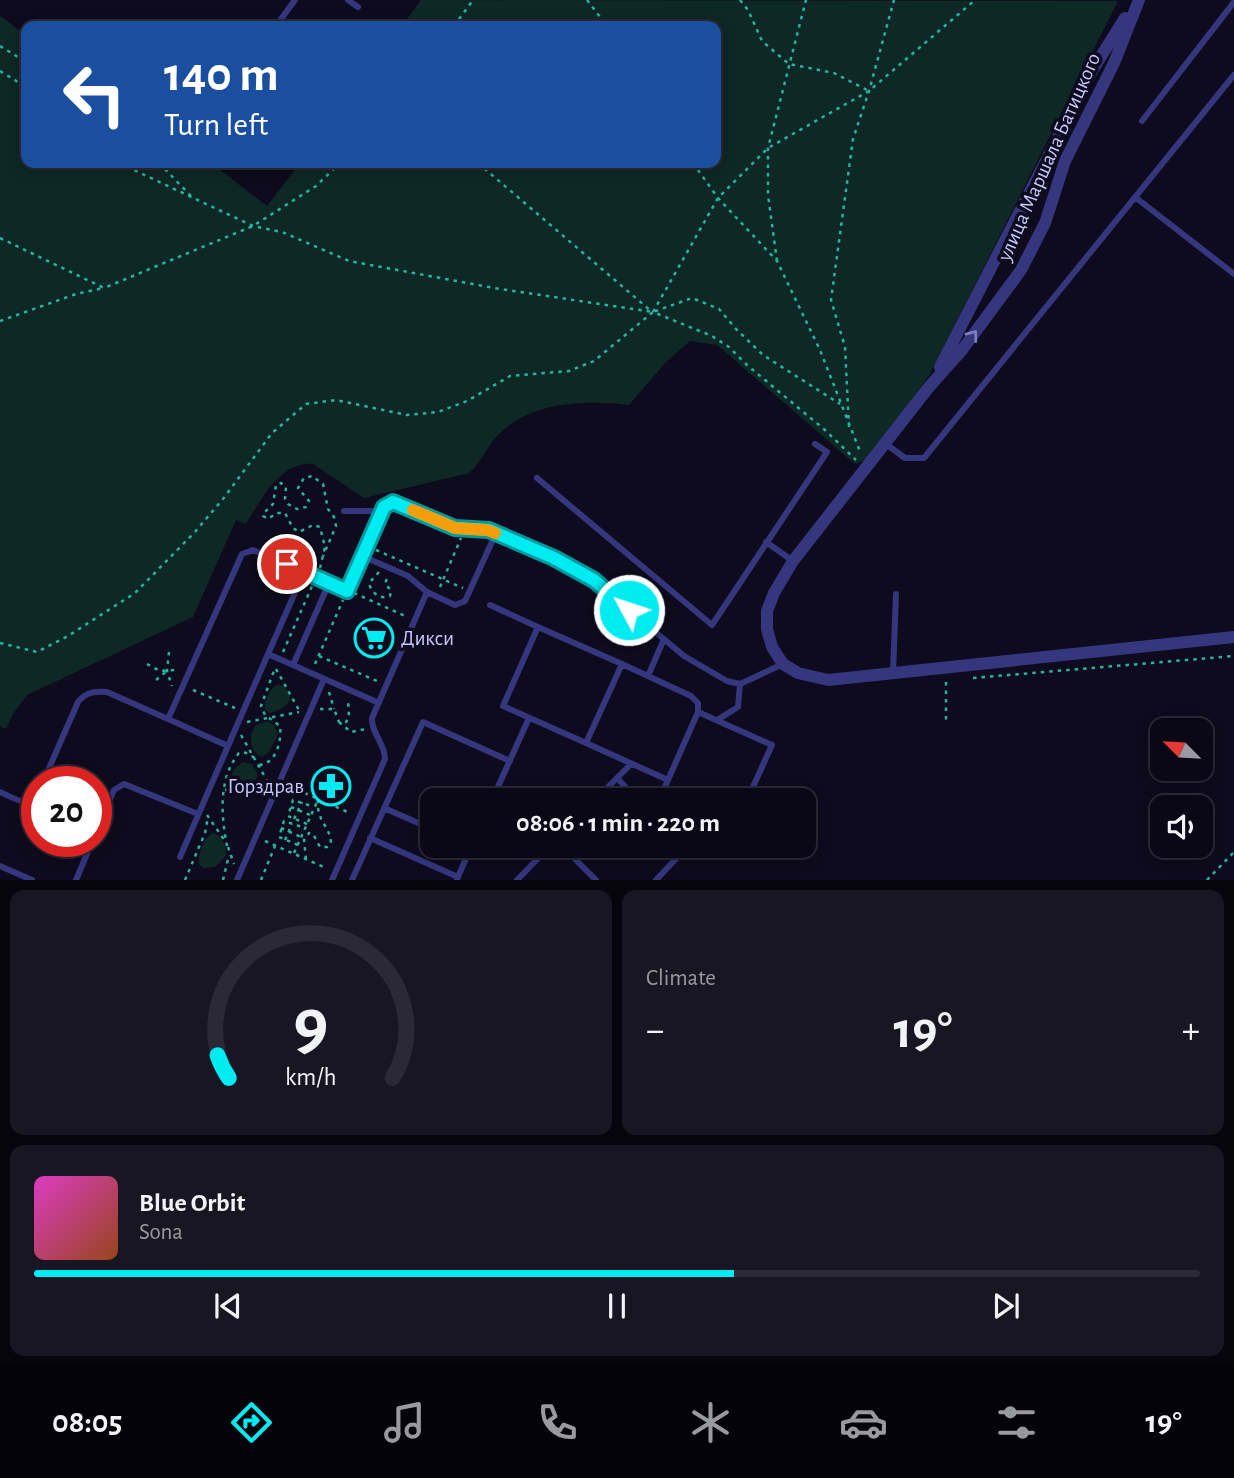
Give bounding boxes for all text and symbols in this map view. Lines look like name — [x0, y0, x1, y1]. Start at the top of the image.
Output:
icon: left — [49, 49, 140, 140]
street label: улица Маршала Батицкого — [993, 50, 1104, 265]
text: 140 m — [164, 51, 279, 100]
text: Turn left — [164, 109, 268, 141]
one-way arrow — [965, 330, 977, 343]
pin — [257, 534, 317, 594]
icon: arrive — [268, 545, 306, 583]
position arrow — [592, 573, 666, 647]
supermarket icon: Дикси — [353, 617, 395, 659]
place label: Дикси — [401, 628, 454, 649]
north arrow — [1150, 718, 1213, 780]
map controls — [1150, 718, 1213, 858]
pharmacy icon: Горздрав — [310, 765, 352, 807]
speed limit sign: 20 — [21, 766, 112, 857]
place label: Горздрав — [227, 776, 304, 797]
button: sound — [1150, 795, 1213, 858]
text: 08:06 · 1 min · 220 m — [516, 810, 720, 836]
text: Climate — [646, 967, 716, 990]
text: 9 — [293, 991, 329, 1064]
text: 19° — [893, 1005, 953, 1057]
text: − — [646, 1012, 664, 1050]
text: + — [1182, 1012, 1200, 1050]
text: km/h — [285, 1065, 337, 1090]
text: Blue Orbit — [139, 1190, 245, 1216]
text: Sona — [139, 1221, 183, 1244]
icon: previous — [209, 1287, 247, 1325]
icon: pause — [598, 1287, 636, 1325]
icon: next — [987, 1287, 1025, 1325]
icon: directions — [227, 1398, 276, 1447]
icon: music — [380, 1398, 429, 1447]
icon: phone — [533, 1398, 582, 1447]
icon: climate — [686, 1398, 735, 1447]
icon: car — [839, 1398, 888, 1447]
icon: filters — [992, 1398, 1041, 1447]
text: 08:05 — [52, 1406, 122, 1438]
text: 19° — [1145, 1406, 1182, 1438]

